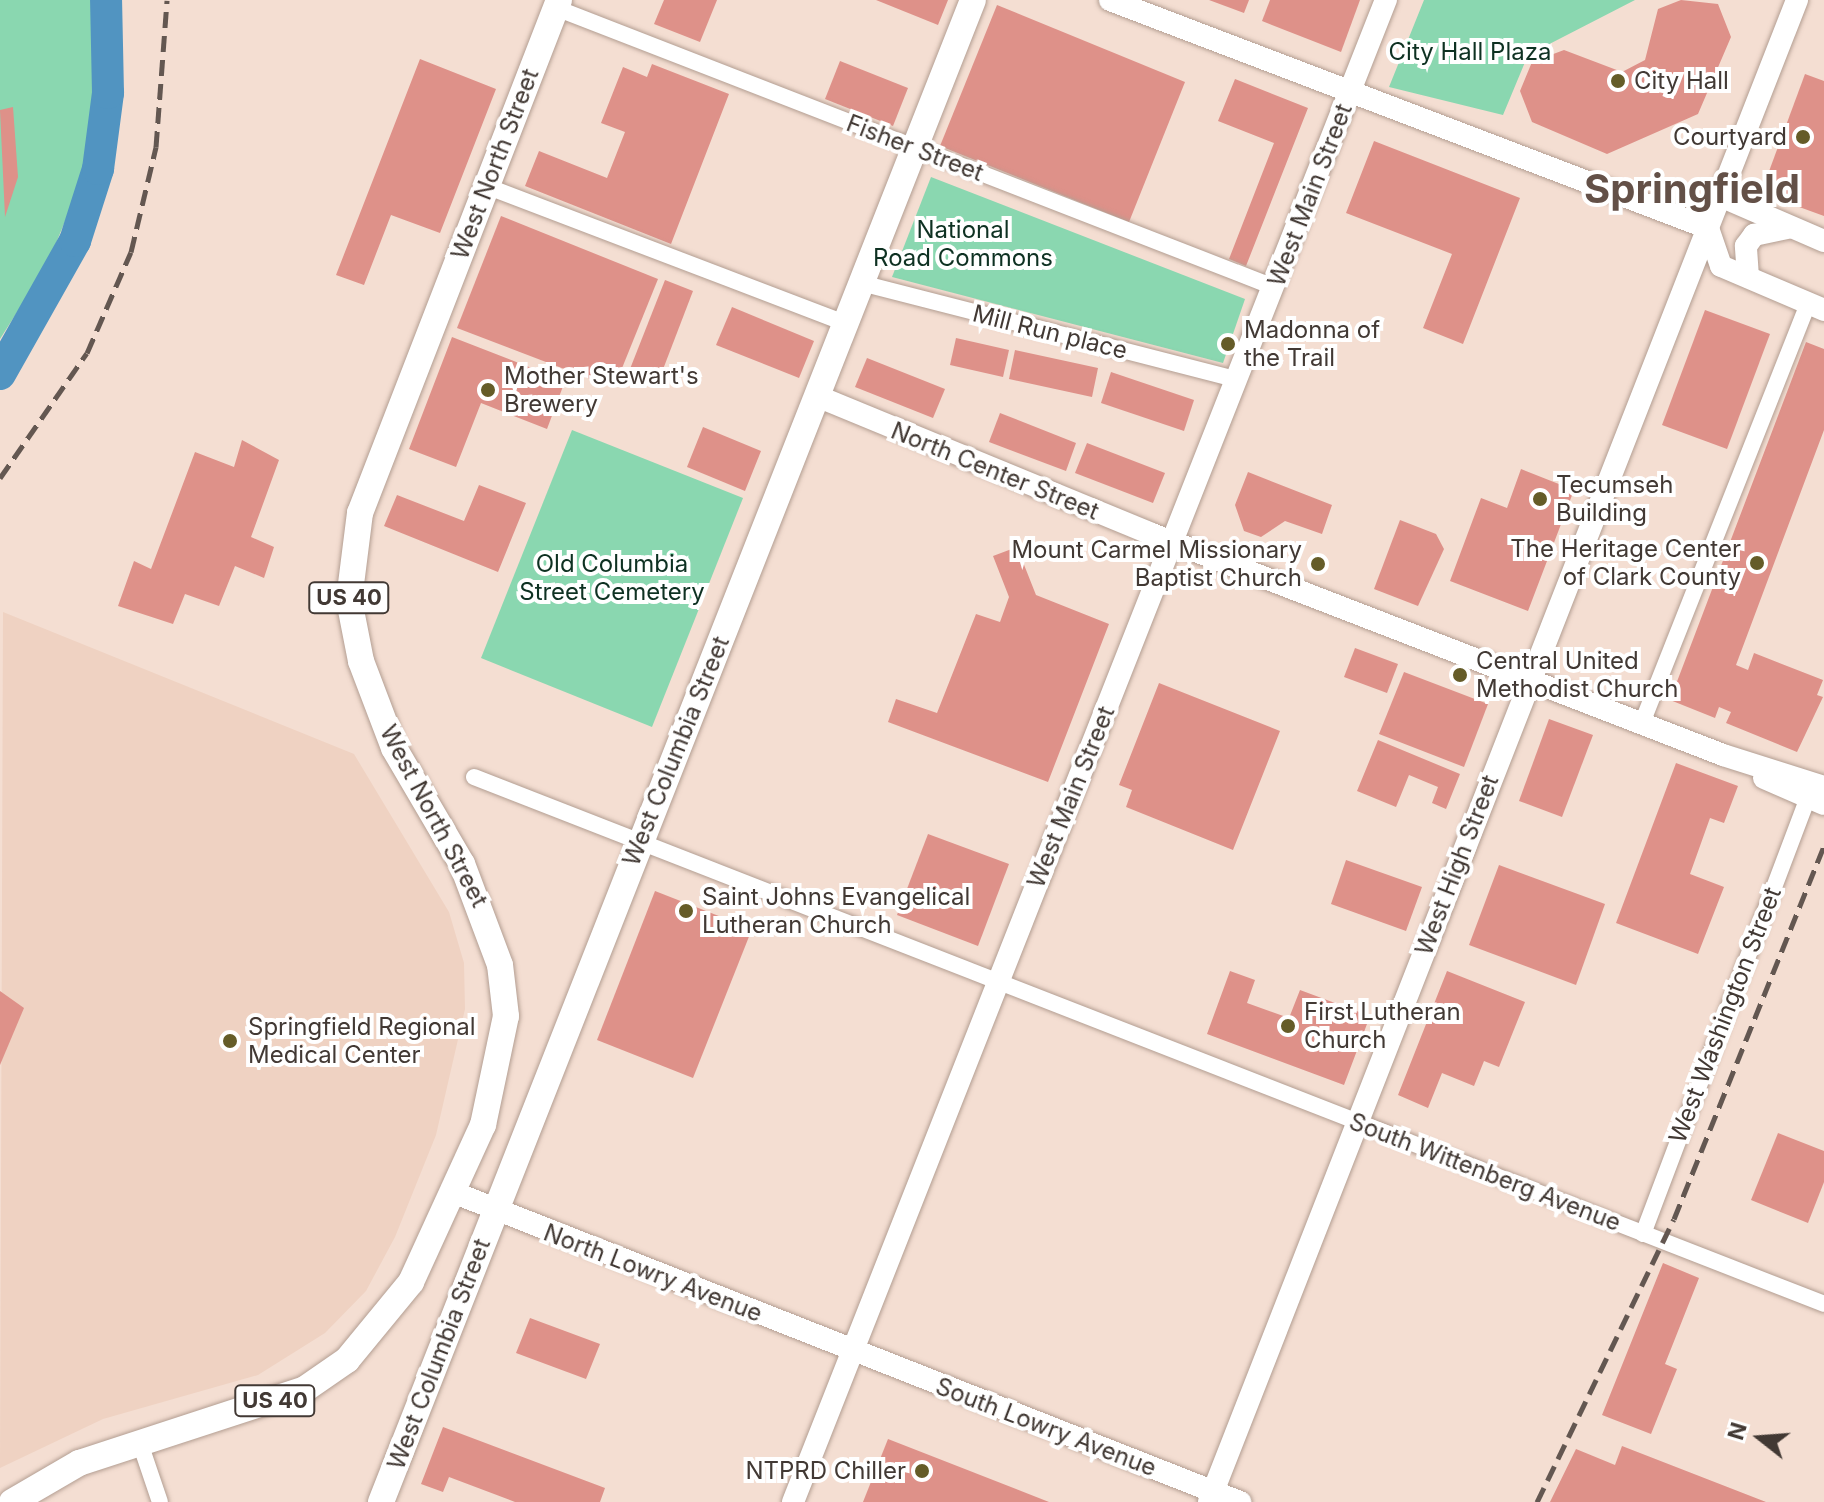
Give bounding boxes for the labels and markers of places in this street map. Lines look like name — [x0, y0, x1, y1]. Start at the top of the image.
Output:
place label: City Hall — [1634, 67, 1729, 95]
marker: City Hall — [1609, 72, 1627, 90]
place label: Courtyard — [1673, 123, 1787, 151]
marker: Courtyard — [1794, 128, 1812, 146]
place label: Madonna of the Trail — [1244, 316, 1380, 372]
marker: Madonna of the Trail — [1219, 335, 1237, 353]
place label: Mother Stewart's Brewery — [504, 362, 699, 418]
marker: Mother Stewart's Brewery — [479, 381, 497, 399]
place label: Tecumseh Building — [1556, 471, 1673, 527]
marker: Tecumseh Building — [1531, 490, 1549, 508]
place label: The Heritage Center of Clark County — [1510, 535, 1741, 591]
place label: Mount Carmel Missionary Baptist Church — [1011, 536, 1302, 592]
marker: The Heritage Center of Clark County — [1748, 554, 1766, 572]
marker: Mount Carmel Missionary Baptist Church — [1309, 555, 1327, 573]
place label: Central United Methodist Church — [1476, 647, 1678, 703]
marker: Central United Methodist Church — [1451, 666, 1469, 684]
place label: Saint Johns Evangelical Lutheran Church — [702, 883, 970, 939]
marker: Saint Johns Evangelical Lutheran Church — [677, 902, 695, 920]
place label: First Lutheran Church — [1304, 998, 1461, 1054]
place label: Springfield Regional Medical Center — [248, 1013, 476, 1069]
marker: First Lutheran Church — [1279, 1017, 1297, 1035]
marker: Springfield Regional Medical Center — [219, 1030, 241, 1052]
place label: NTPRD Chiller — [745, 1457, 906, 1485]
marker: NTPRD Chiller — [913, 1462, 931, 1480]

